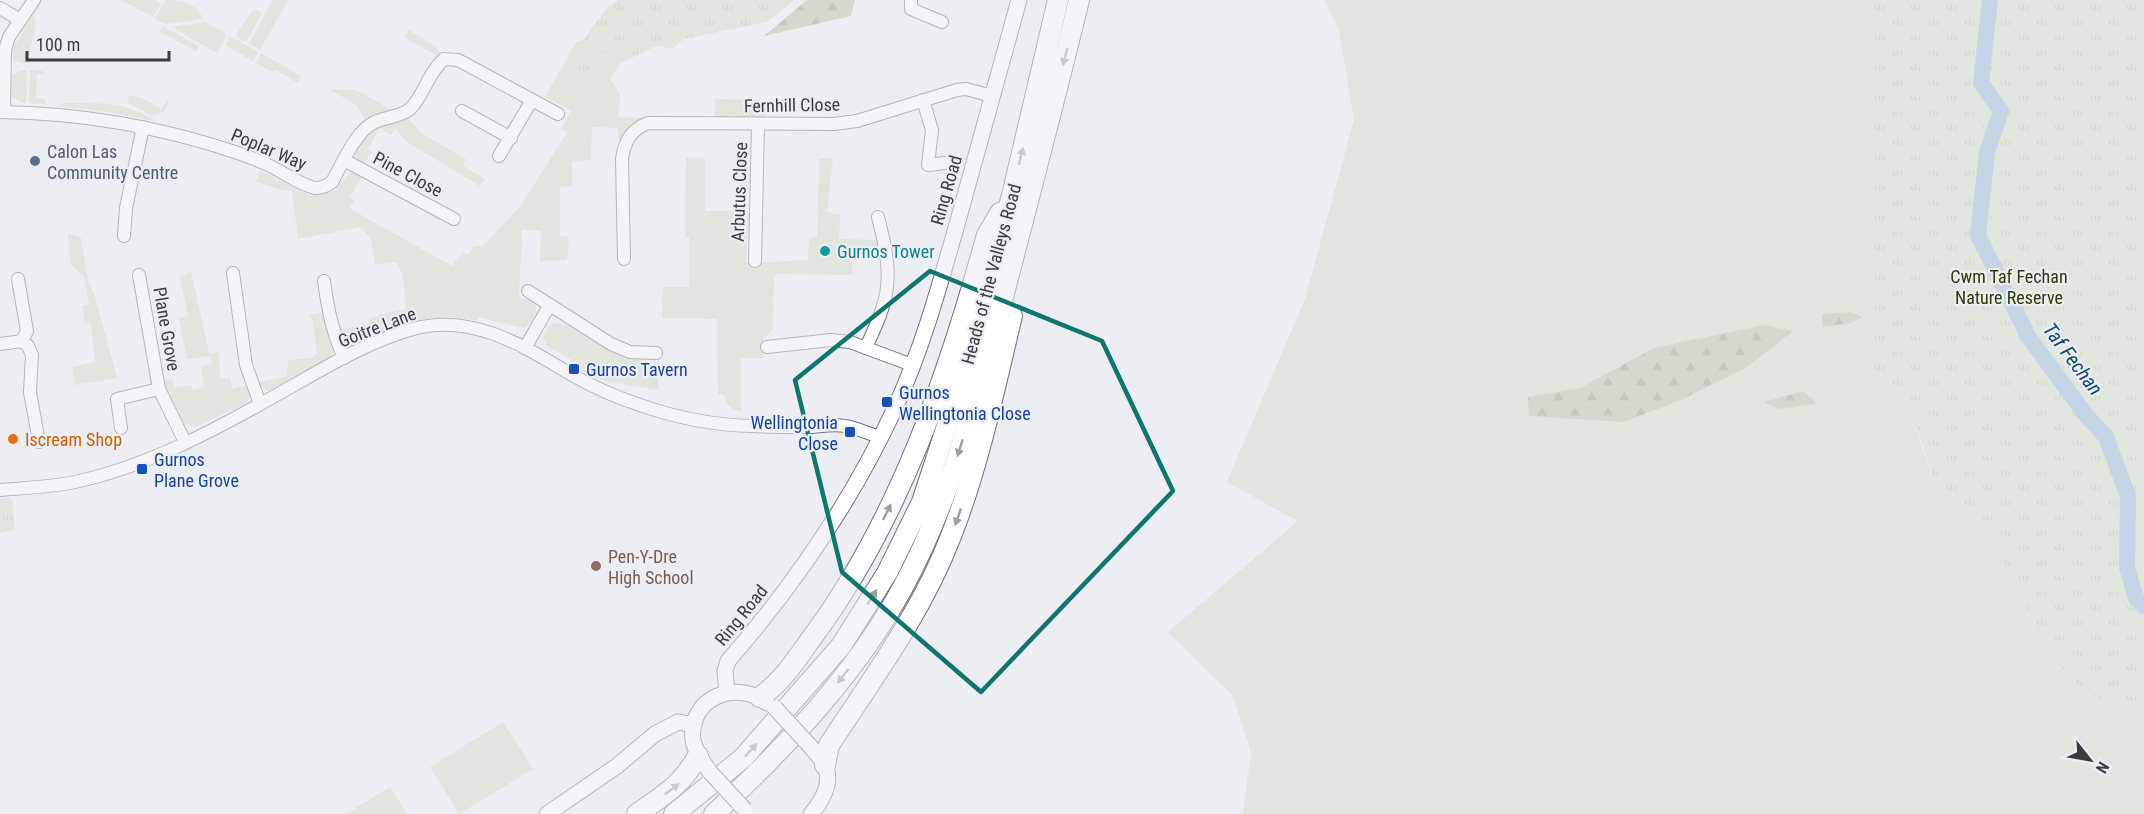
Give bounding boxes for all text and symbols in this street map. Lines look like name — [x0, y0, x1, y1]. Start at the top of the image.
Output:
scale bar — [27, 24, 170, 62]
text: 100 m — [36, 34, 80, 55]
one-way arrow — [1060, 48, 1070, 66]
street label: Fernhill Close — [744, 94, 840, 116]
street label: Poplar Way — [228, 124, 310, 174]
place label: Calon Las Community Centre — [47, 141, 178, 183]
street label: Arbutus Close — [727, 142, 751, 242]
street label: Pine Close — [370, 147, 446, 201]
one-way arrow — [1017, 147, 1027, 165]
street label: Ring Road — [926, 153, 966, 227]
marker: Calon Las Community Centre — [28, 154, 42, 168]
street label: Heads of the Valleys Road — [957, 182, 1025, 366]
place label: Gurnos Tower — [837, 241, 935, 262]
marker: Gurnos Tower — [818, 244, 832, 258]
park label: Cwm Taf Fechan Nature Reserve — [1950, 266, 2068, 308]
street label: Plane Grove — [149, 285, 185, 373]
street label: Goitre Lane — [335, 303, 419, 351]
water label: Taf Fechan — [2038, 318, 2108, 400]
place label: Gurnos Tavern — [586, 359, 688, 380]
marker: Gurnos Tavern — [567, 362, 581, 376]
place label: Gurnos Wellingtonia Close — [899, 382, 1031, 424]
marker: Gurnos Wellingtonia Close — [880, 395, 894, 409]
place label: Wellingtonia Close — [750, 412, 838, 454]
marker: Wellingtonia Close — [843, 425, 857, 439]
place label: Iscream Shop — [25, 429, 122, 450]
marker: Iscream Shop — [6, 432, 20, 446]
one-way arrow — [954, 439, 964, 457]
place label: Gurnos Plane Grove — [154, 449, 239, 491]
marker: Gurnos Plane Grove — [135, 462, 149, 476]
one-way arrow — [882, 503, 891, 520]
one-way arrow — [952, 508, 962, 526]
place label: Pen-Y-Dre High School — [608, 546, 694, 588]
marker: Pen-Y-Dre High School — [589, 559, 603, 573]
street label: Ring Road — [710, 581, 772, 649]
one-way arrow — [866, 589, 877, 605]
one-way arrow — [837, 668, 850, 684]
north arrow — [2060, 730, 2120, 790]
one-way arrow — [744, 742, 758, 757]
text: N — [2092, 758, 2113, 777]
one-way arrow — [663, 783, 679, 795]

